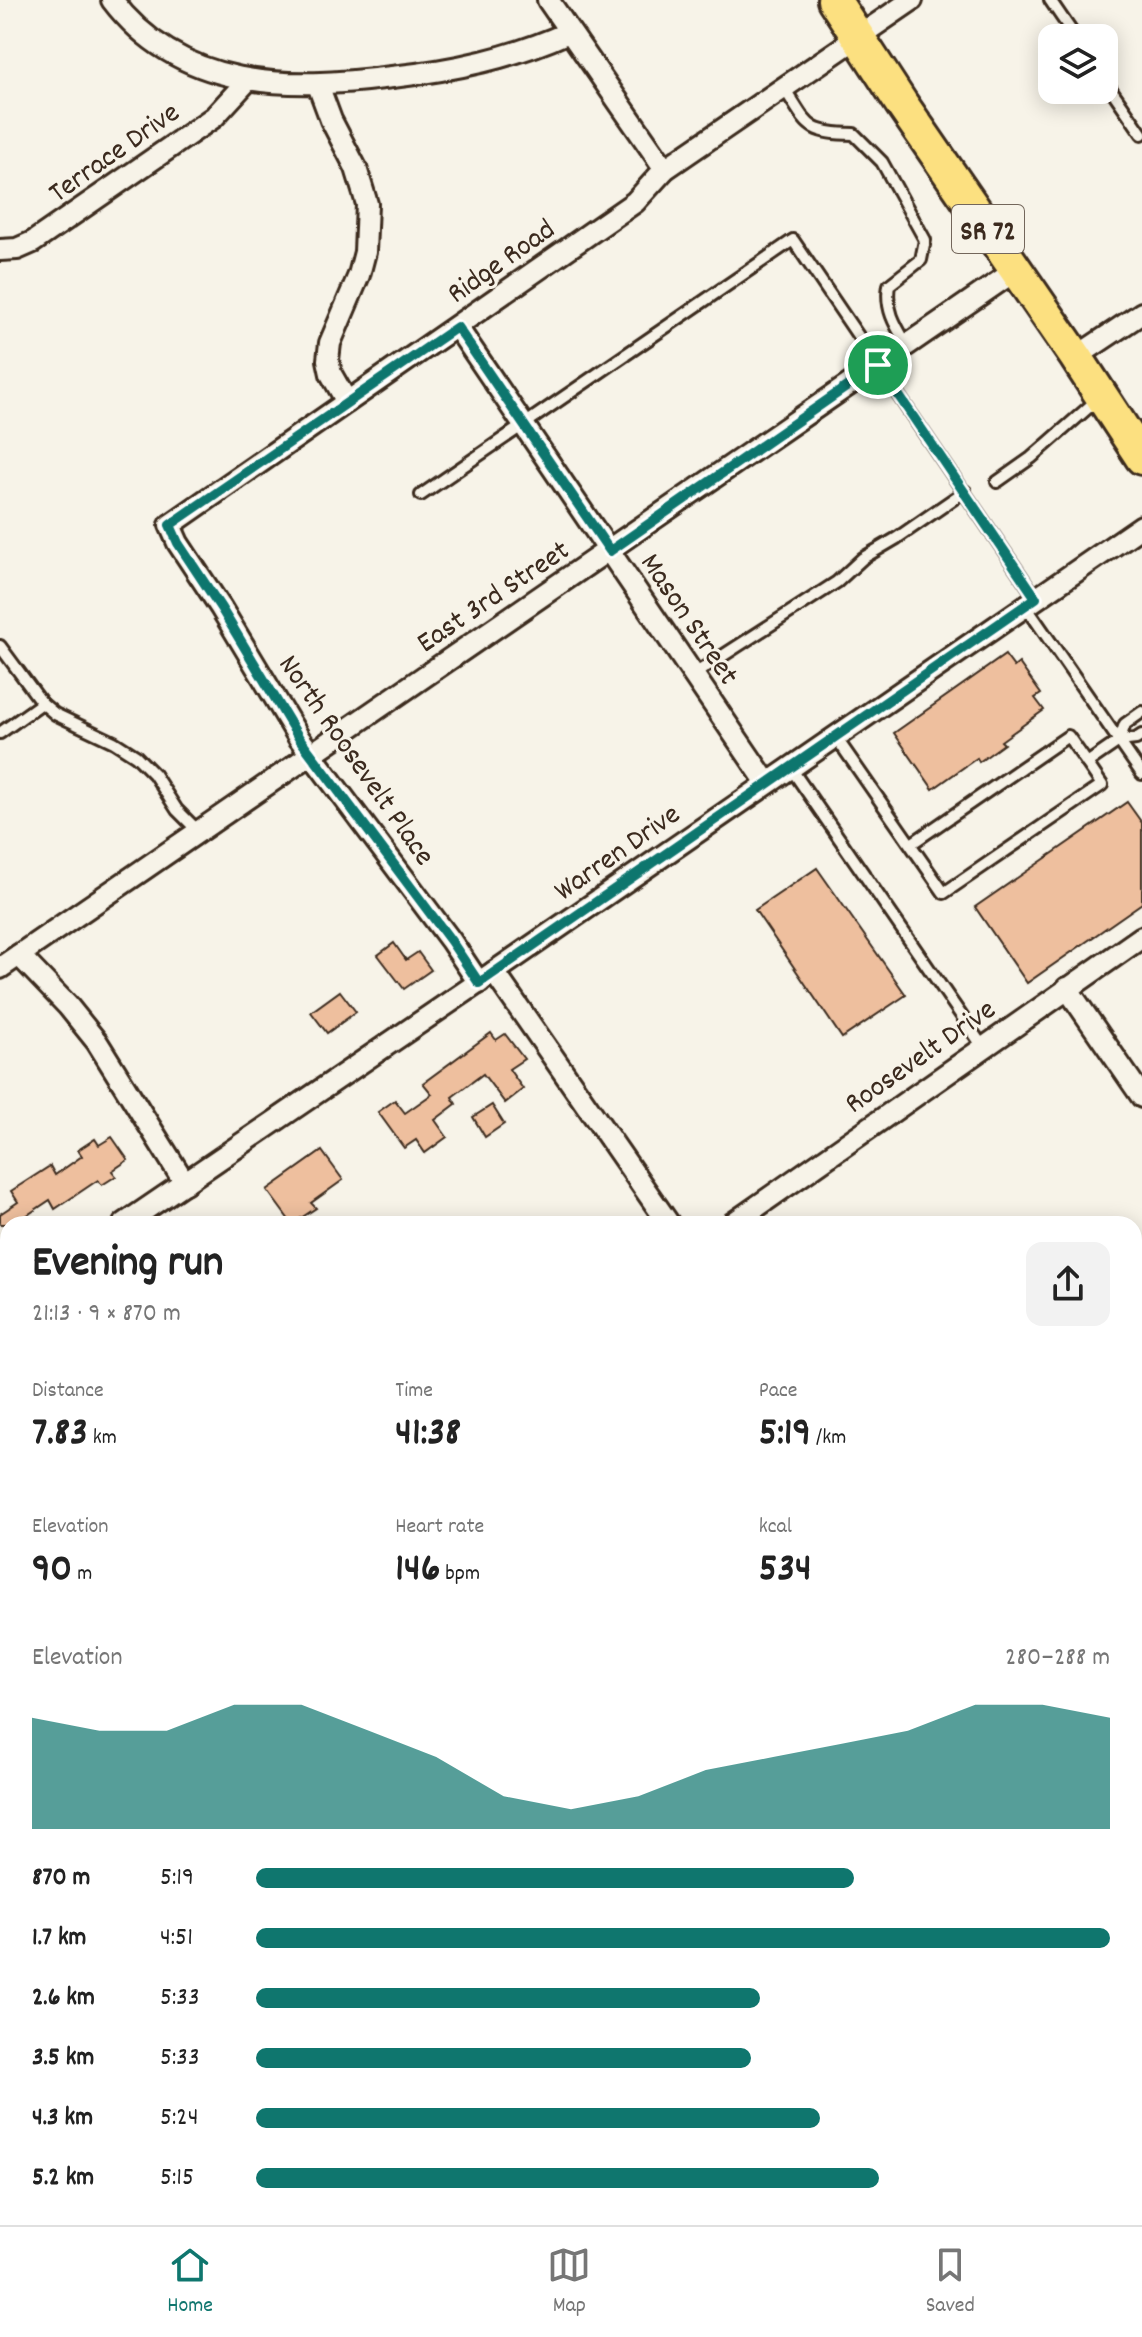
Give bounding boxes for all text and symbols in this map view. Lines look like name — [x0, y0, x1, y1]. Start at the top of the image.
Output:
map controls — [1038, 24, 1118, 104]
button: layers — [1038, 24, 1118, 104]
street label: Terrace Drive — [41, 94, 190, 216]
road number: SR 72 — [952, 205, 1024, 253]
street label: Ridge Road — [440, 211, 565, 317]
pin — [844, 331, 912, 399]
icon: arrive — [856, 343, 900, 387]
street label: East 3rd Street — [409, 532, 580, 666]
street label: Mason Street — [627, 546, 747, 695]
street label: North Roosevelt Place — [265, 647, 443, 876]
street label: Warren Drive — [547, 795, 690, 914]
street label: Roosevelt Drive — [837, 991, 1006, 1127]
text: Evening run — [32, 1234, 223, 1297]
button: share — [1026, 1242, 1110, 1326]
text: 21:13 · 9 × 870 m — [32, 1296, 181, 1333]
text: Distance — [32, 1376, 104, 1407]
text: Time — [395, 1376, 433, 1407]
text: Pace — [759, 1376, 798, 1407]
text: 7.83 — [32, 1407, 88, 1464]
text: 41:38 — [395, 1407, 461, 1464]
text: 5:19 — [759, 1407, 811, 1464]
text: km — [88, 1423, 117, 1454]
text: /km — [811, 1423, 846, 1454]
text: Elevation — [32, 1512, 109, 1543]
text: Heart rate — [395, 1512, 484, 1543]
text: kcal — [759, 1512, 792, 1543]
text: 90 — [32, 1543, 72, 1600]
text: 146 — [395, 1543, 440, 1600]
text: 534 — [759, 1543, 812, 1600]
text: m — [72, 1559, 92, 1590]
text: bpm — [440, 1559, 480, 1590]
text: Elevation — [32, 1640, 122, 1677]
text: 280–288 m — [1005, 1640, 1110, 1677]
text: 870 m — [32, 1860, 90, 1897]
text: 5:19 — [160, 1860, 194, 1897]
text: 1.7 km — [32, 1920, 86, 1957]
text: 4:51 — [160, 1920, 193, 1957]
text: 2.6 km — [32, 1980, 95, 2017]
text: 5:33 — [160, 1980, 199, 2017]
text: 3.5 km — [32, 2040, 94, 2077]
text: 5:33 — [160, 2040, 199, 2077]
text: 4.3 km — [32, 2100, 93, 2137]
text: 5:24 — [160, 2100, 199, 2137]
text: 5.2 km — [32, 2160, 94, 2197]
text: 5:15 — [160, 2160, 194, 2197]
tab: Home — [167, 2243, 213, 2322]
tab: Map — [547, 2243, 591, 2322]
tab: Saved — [926, 2243, 975, 2322]

